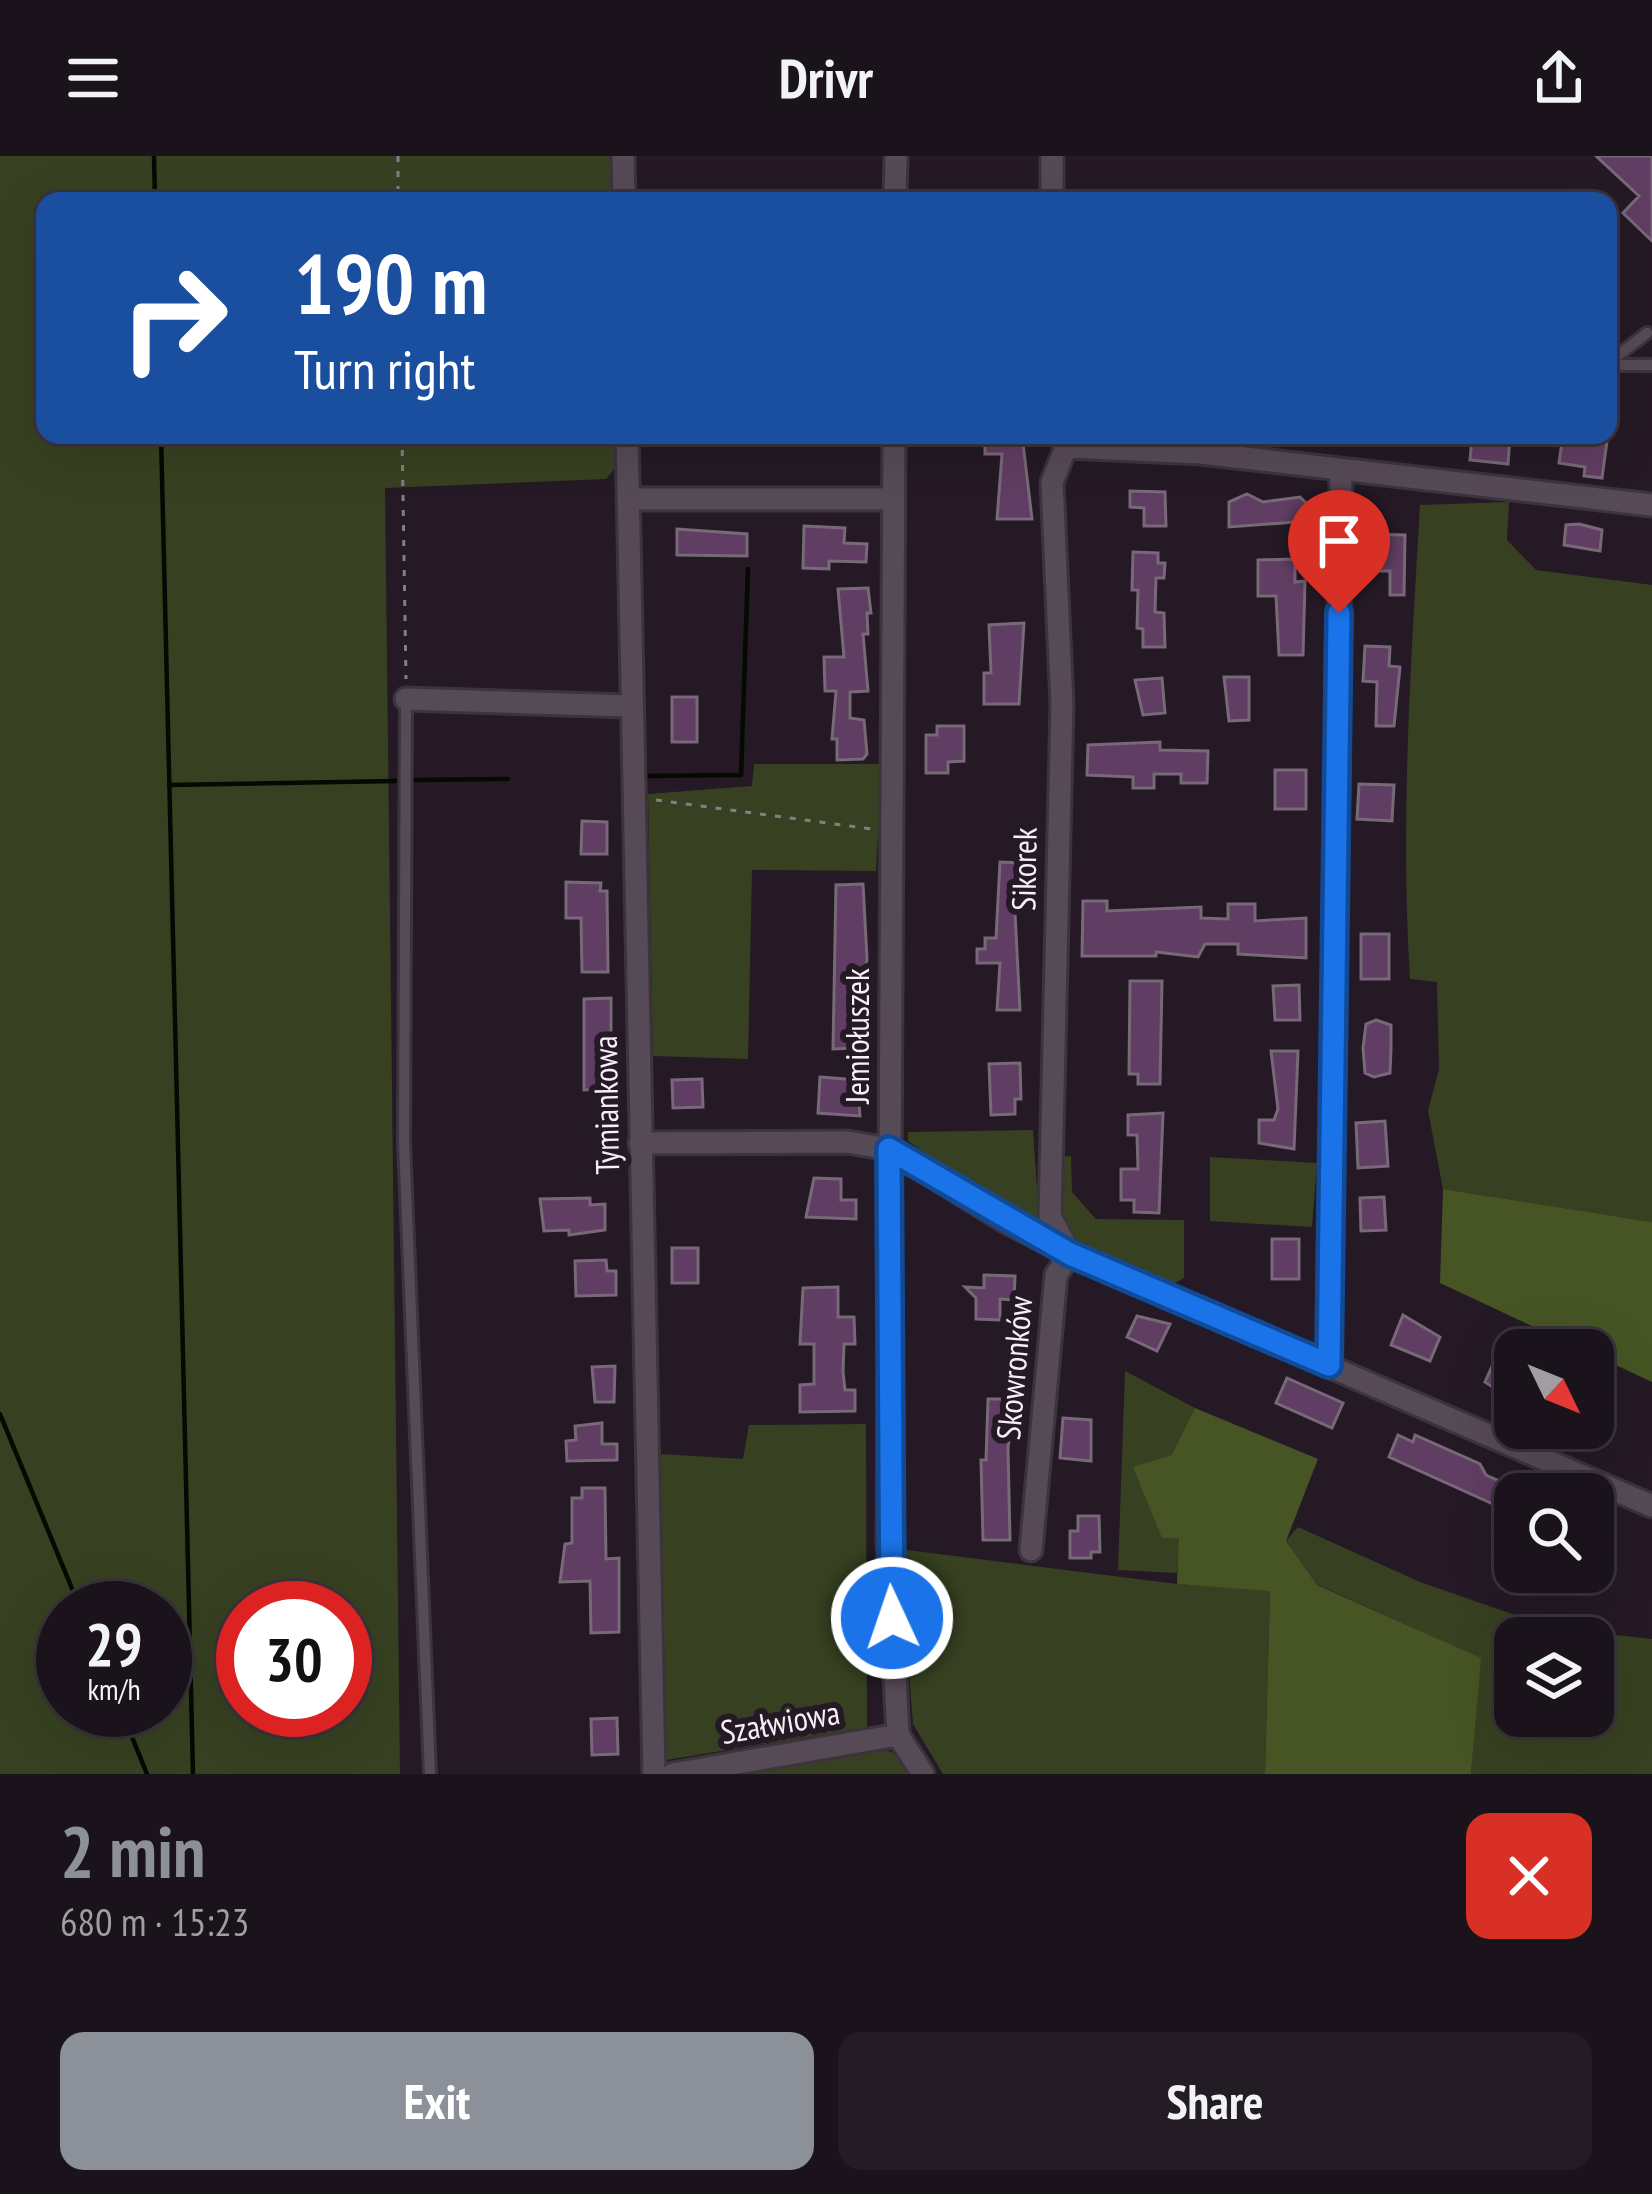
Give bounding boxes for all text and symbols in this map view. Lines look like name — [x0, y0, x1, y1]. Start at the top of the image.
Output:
text: Drivr — [779, 43, 873, 113]
icon: menu — [60, 45, 126, 111]
icon: share — [1526, 45, 1592, 111]
text: 190 m — [294, 228, 487, 337]
icon: right — [96, 240, 252, 396]
text: Turn right — [294, 334, 475, 404]
pin — [1288, 490, 1390, 613]
icon: arrive — [1306, 508, 1372, 574]
street label: Sikorek — [1001, 827, 1046, 911]
street label: Jemiołuszek — [835, 968, 878, 1105]
street label: Tymiankowa — [583, 1035, 628, 1175]
street label: Skowronków — [986, 1294, 1041, 1441]
north arrow — [1494, 1329, 1614, 1449]
map controls — [1494, 1329, 1614, 1737]
button: search — [1494, 1473, 1614, 1593]
position arrow — [829, 1555, 955, 1681]
speed limit sign: 30 — [216, 1581, 372, 1737]
text: 29 — [85, 1605, 143, 1683]
button: layers — [1494, 1617, 1614, 1737]
text: km/h — [87, 1669, 141, 1708]
street label: Szałwiowa — [717, 1690, 843, 1753]
text: 2 min — [60, 1804, 205, 1897]
button: close — [1466, 1813, 1592, 1939]
text: 680 m · 15:23 — [60, 1896, 249, 1947]
button: Exit — [60, 2032, 814, 2170]
button: Share — [838, 2032, 1592, 2170]

